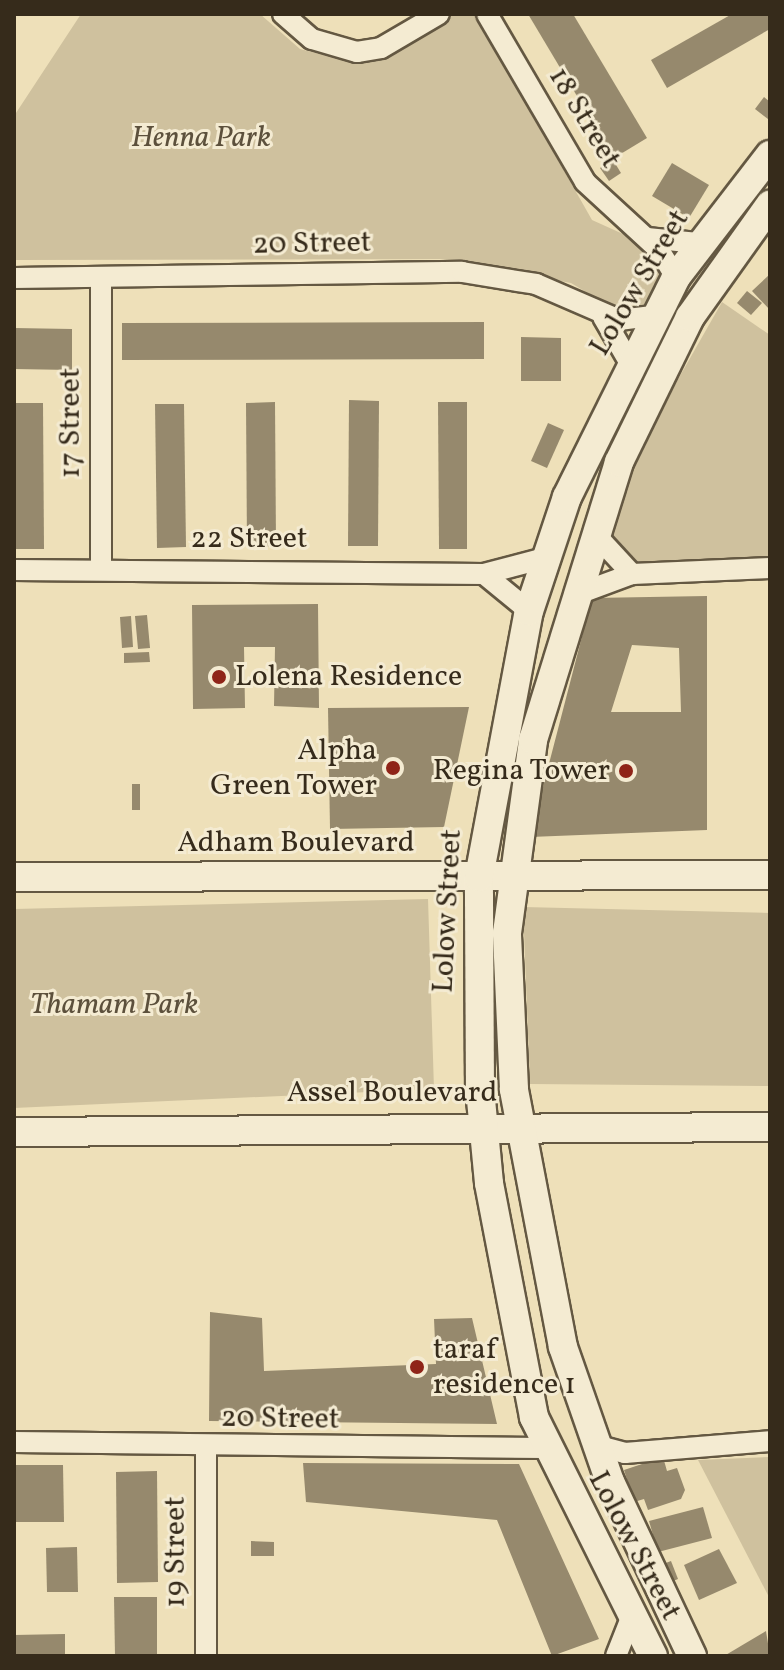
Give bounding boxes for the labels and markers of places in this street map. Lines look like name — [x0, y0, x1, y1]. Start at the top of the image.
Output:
place label: Lolena Residence — [235, 659, 462, 695]
marker: Lolena Residence — [210, 668, 228, 686]
place label: Alpha Green Tower — [209, 733, 377, 804]
place label: Regina Tower — [432, 753, 610, 789]
marker: Alpha Green Tower — [384, 759, 402, 777]
marker: Regina Tower — [617, 762, 635, 780]
place label: taraf residence 1 — [433, 1332, 576, 1402]
marker: taraf residence 1 — [408, 1358, 426, 1376]

